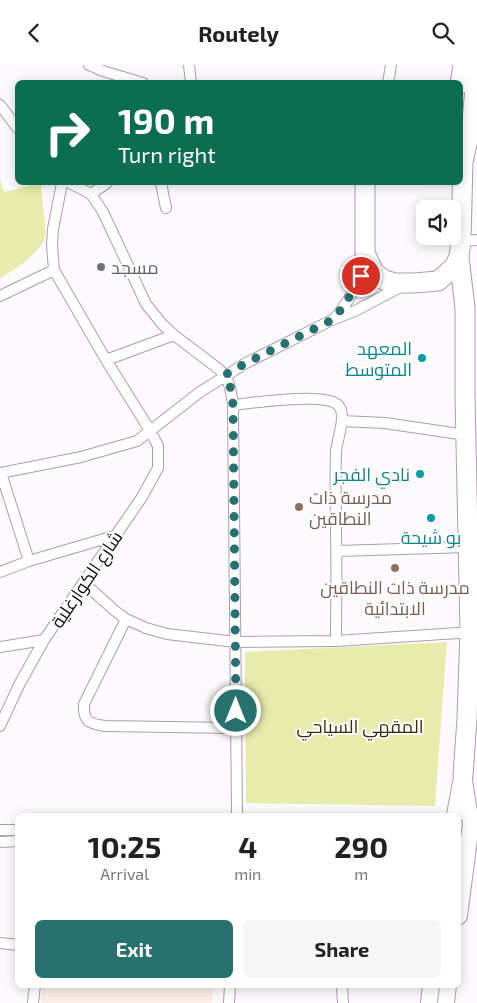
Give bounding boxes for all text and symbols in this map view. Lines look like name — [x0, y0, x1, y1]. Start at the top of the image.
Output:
icon: back — [20, 19, 48, 47]
icon: search — [429, 19, 457, 47]
text: Routely — [198, 20, 279, 46]
text: 190 m — [118, 99, 214, 141]
icon: right — [35, 100, 100, 165]
text: Turn right — [118, 141, 216, 167]
map controls — [416, 200, 461, 245]
button: sound — [416, 200, 461, 245]
pin — [340, 255, 382, 297]
place label: مسجد — [111, 256, 159, 278]
marker: مسجد — [95, 261, 107, 273]
icon: arrive — [347, 262, 375, 290]
place label: المعهد المتوسط — [345, 337, 412, 381]
marker: المعهد المتوسط — [416, 352, 428, 364]
place label: نادي الفجر — [333, 463, 410, 489]
marker: نادي الفجر — [414, 468, 426, 480]
place label: مدرسة ذات النطاقين — [309, 486, 392, 530]
marker: مدرسة ذات النطاقين — [293, 501, 305, 513]
marker: بو شيحة — [425, 512, 437, 524]
street label: شارع الكوارغلية — [45, 526, 128, 633]
place label: بو شيحة — [401, 526, 461, 549]
marker: مدرسة ذات النطاقين الابتدائية — [389, 562, 401, 574]
place label: مدرسة ذات النطاقين الابتدائية — [320, 576, 470, 619]
position arrow — [209, 684, 261, 736]
park label: المقهي السياحي — [296, 715, 424, 741]
text: 10:25 — [88, 828, 161, 864]
text: 4 — [238, 828, 257, 864]
text: 290 — [334, 828, 388, 864]
text: Arrival — [100, 864, 149, 883]
text: min — [234, 864, 261, 883]
text: m — [354, 864, 368, 883]
button: Exit — [35, 920, 233, 978]
button: Share — [243, 920, 441, 978]

